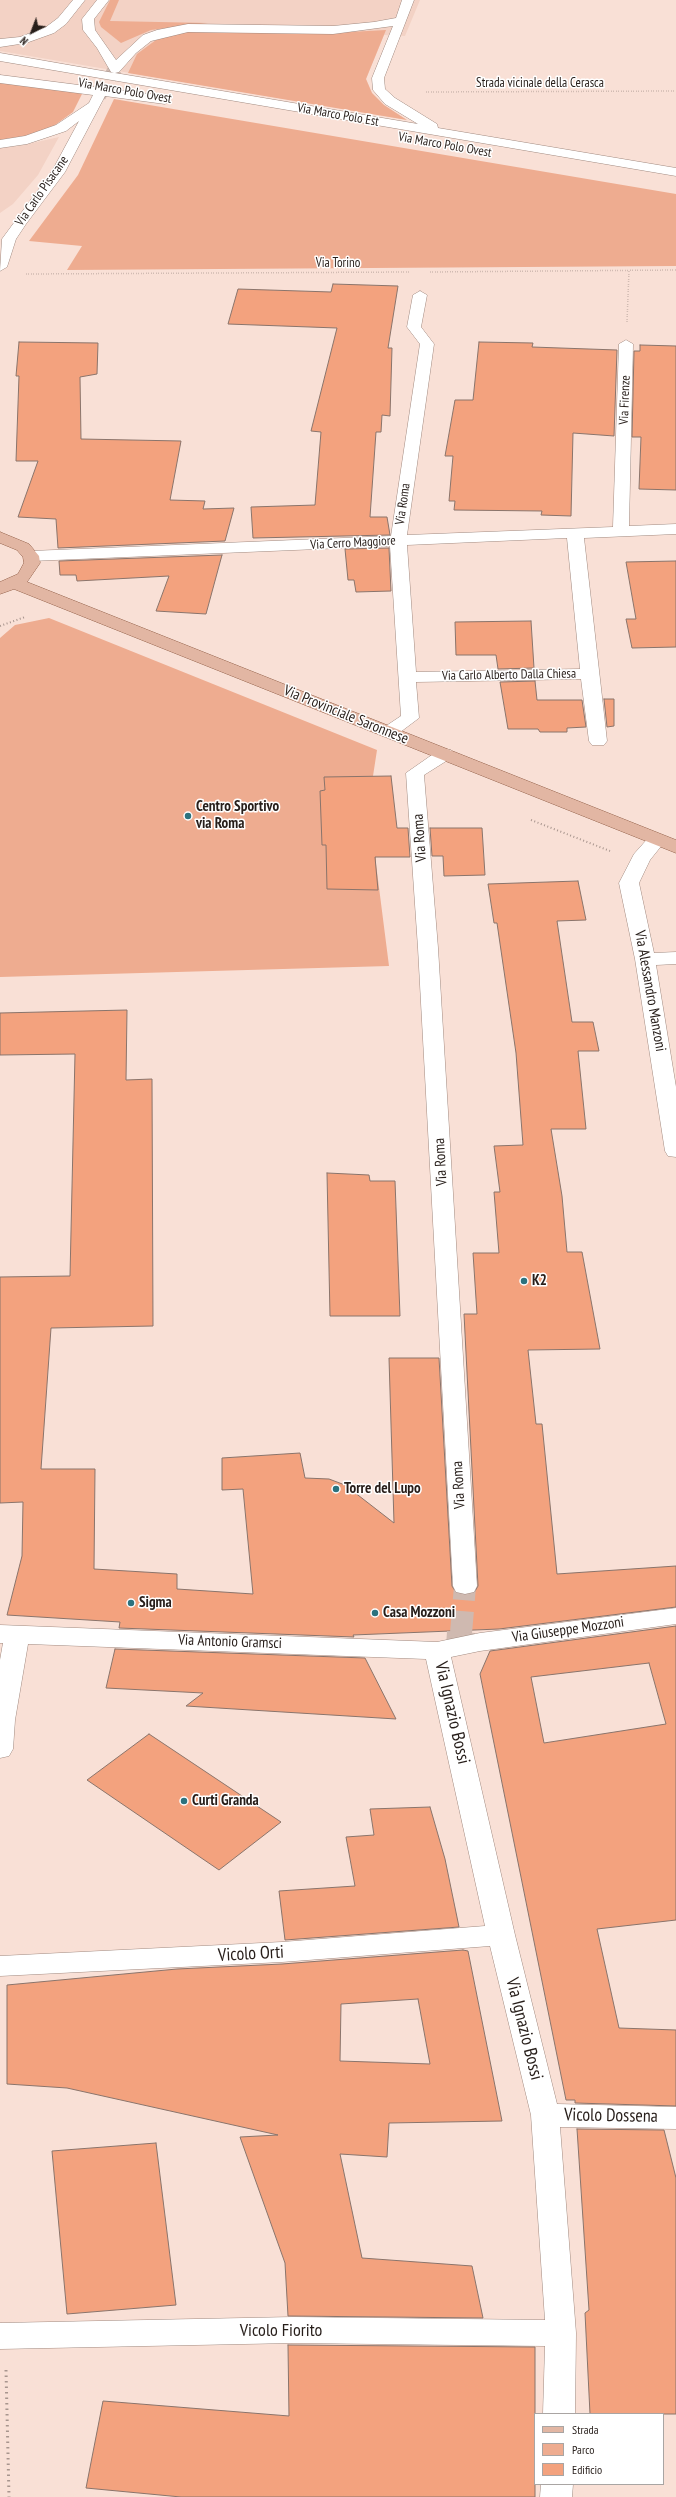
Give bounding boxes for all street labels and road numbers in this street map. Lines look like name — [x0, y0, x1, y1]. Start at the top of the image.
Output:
street label: Via Marco Polo Ovest — [77, 75, 173, 107]
street label: Strada vicinale della Cerasca — [476, 75, 604, 91]
street label: Via Marco Polo Est — [296, 100, 380, 130]
street label: Via Marco Polo Ovest — [397, 129, 493, 161]
street label: Via Carlo Pisacane — [12, 153, 72, 229]
street label: Via Torino — [316, 255, 360, 271]
street label: Via Firenze — [616, 375, 634, 425]
street label: Via Roma — [392, 482, 414, 526]
street label: Via Cerro Maggiore — [310, 533, 396, 553]
street label: Via Carlo Alberto Dalla Chiesa — [442, 666, 576, 684]
street label: Via Provinciale Saronnese — [281, 682, 411, 748]
street label: Via Roma — [409, 813, 431, 863]
street label: Via Alessandro Manzoni — [630, 929, 670, 1053]
street label: Via Roma — [431, 1137, 451, 1187]
street label: Via Roma — [449, 1460, 469, 1510]
street label: Via Giuseppe Mozzoni — [511, 1613, 625, 1647]
street label: Via Antonio Gramsci — [178, 1631, 282, 1653]
street label: Via Ignazio Bossi — [430, 1660, 474, 1766]
street label: Vicolo Orti — [217, 1941, 285, 1967]
street label: Via Ignazio Bossi — [501, 1976, 547, 2082]
street label: Vicolo Dossena — [564, 2104, 658, 2128]
street label: Vicolo Fiorito — [240, 2320, 322, 2342]

